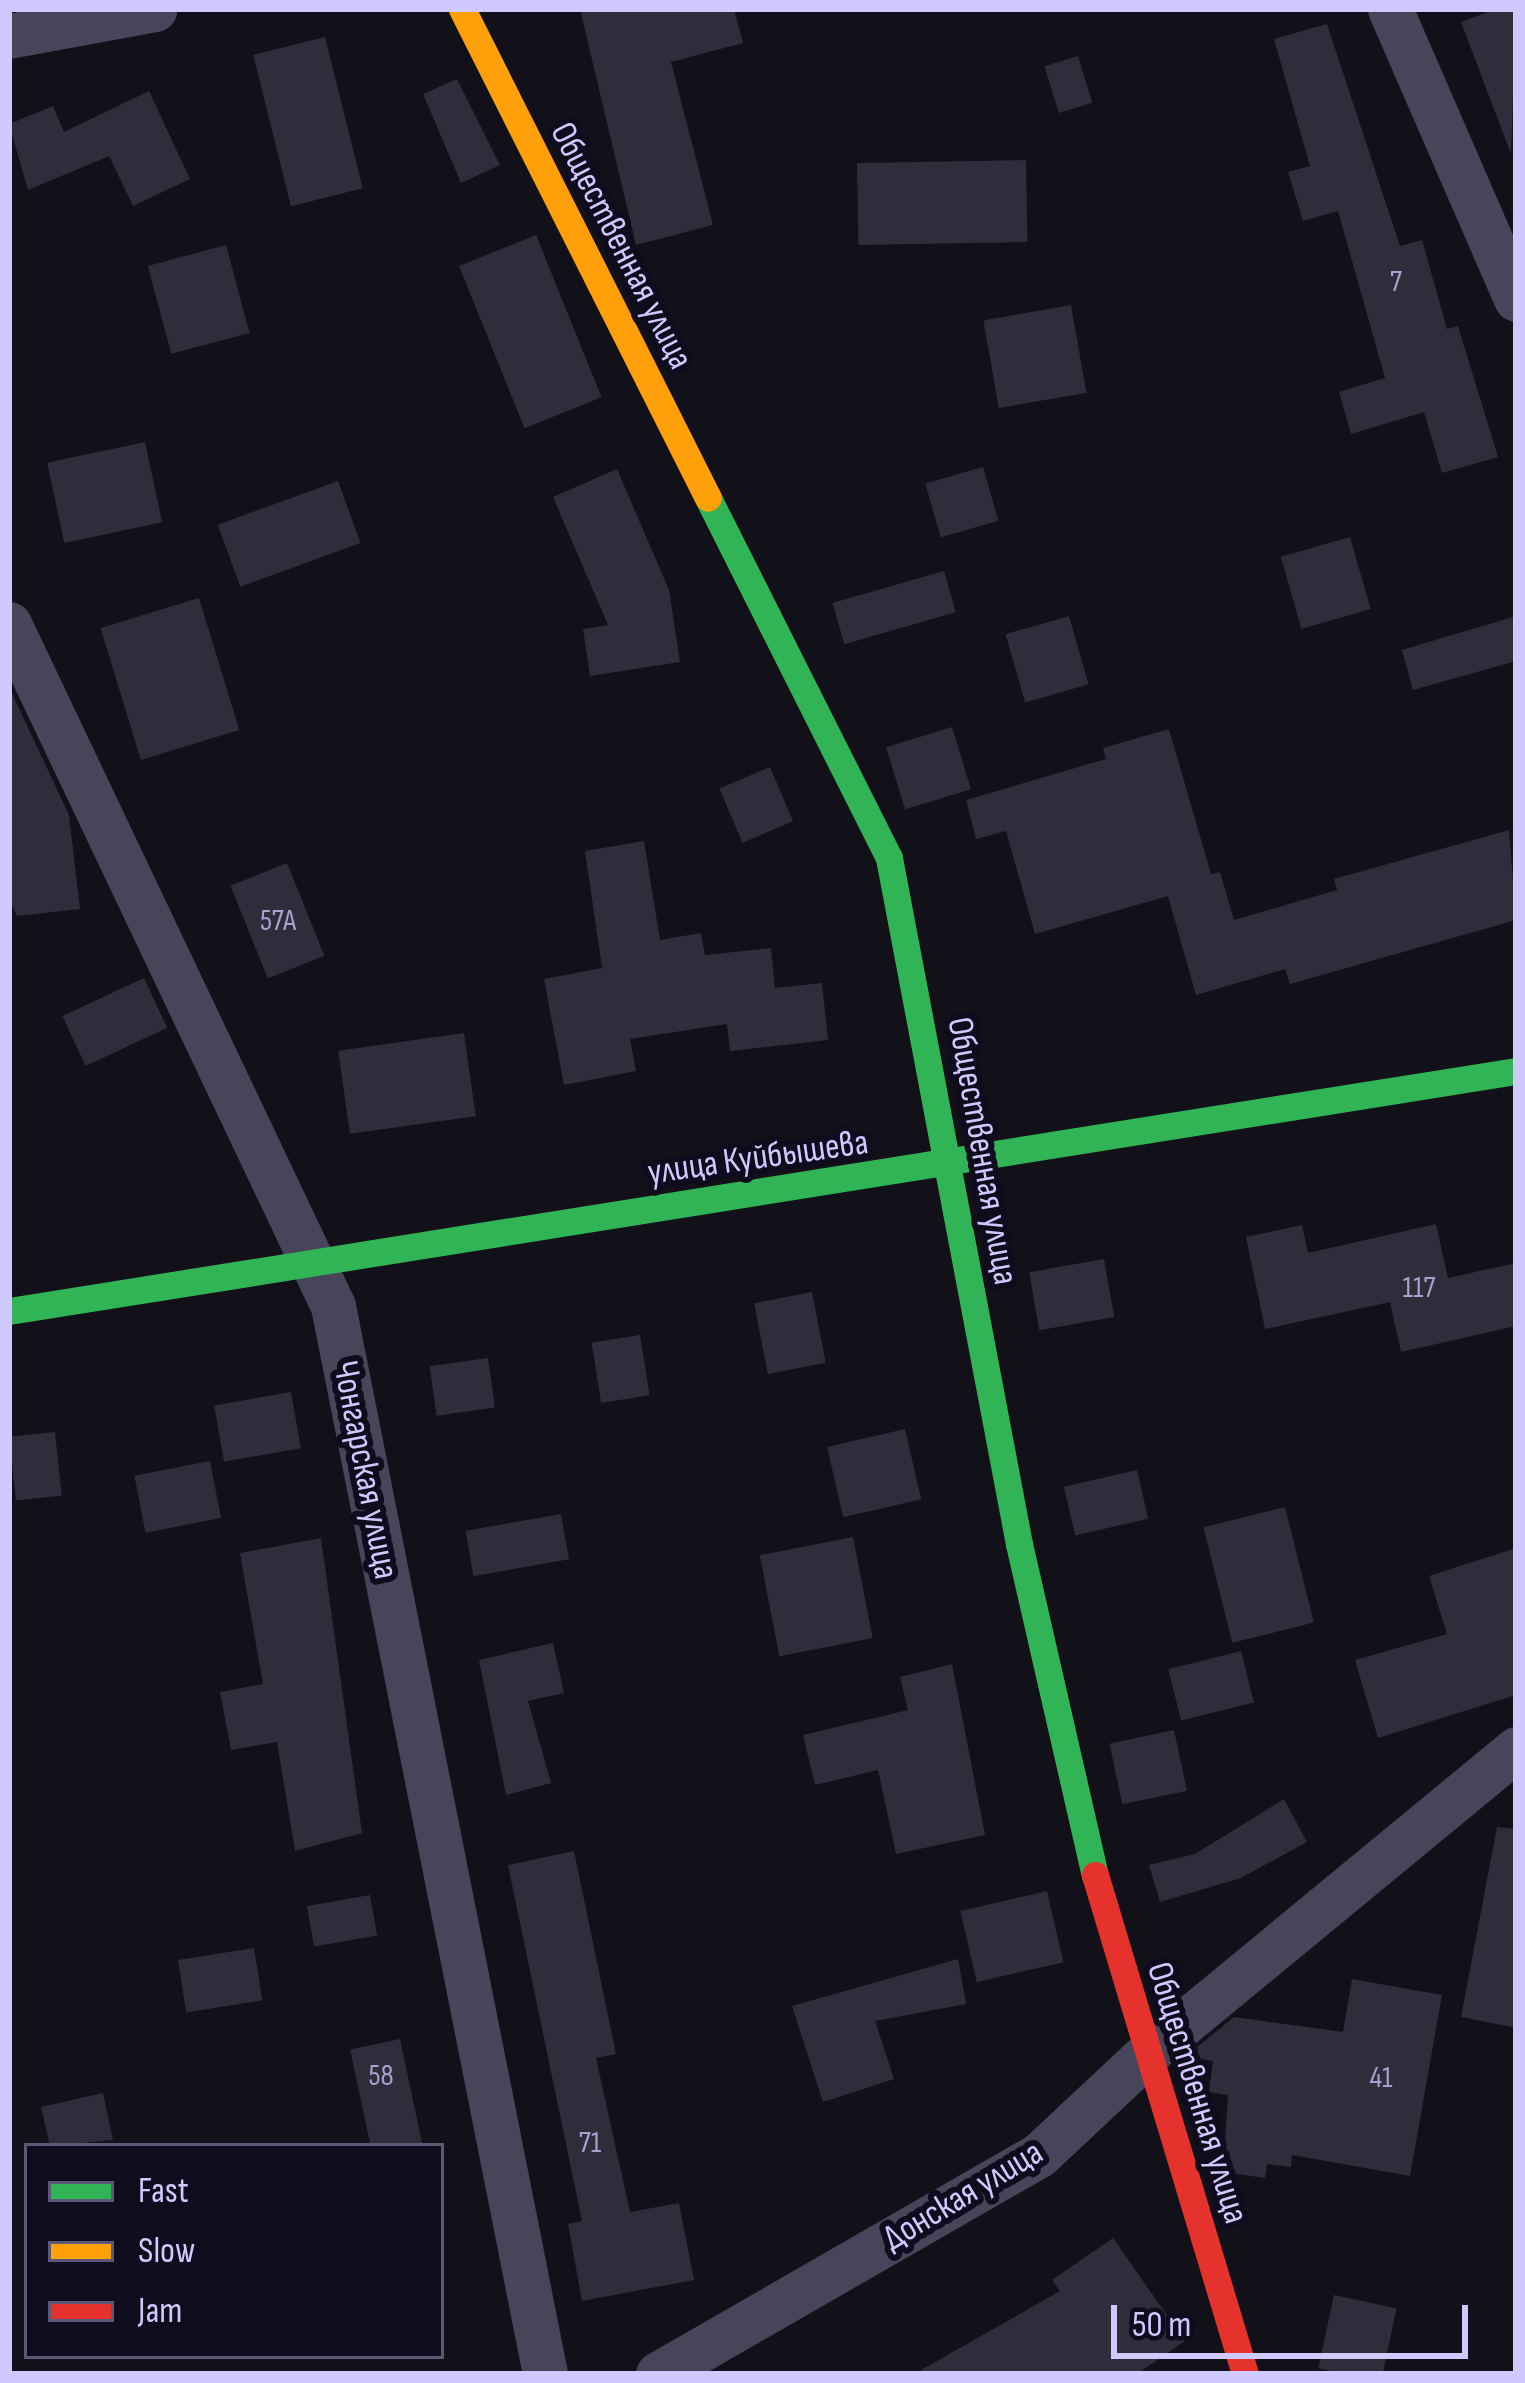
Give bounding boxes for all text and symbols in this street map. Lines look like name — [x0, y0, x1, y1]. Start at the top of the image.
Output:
street label: Общественная улица — [540, 115, 702, 377]
house number: 7 — [1390, 264, 1402, 300]
house number: 57А — [260, 903, 296, 939]
street label: Общественная улица — [937, 1014, 1027, 1288]
street label: улица Куйбышева — [645, 1121, 871, 1195]
house number: 117 — [1403, 1270, 1435, 1306]
street label: Чонгарская улица — [323, 1357, 407, 1583]
street label: Общественная улица — [1137, 1957, 1257, 2229]
house number: 58 — [368, 2058, 394, 2094]
house number: 41 — [1369, 2060, 1393, 2096]
house number: 71 — [579, 2125, 601, 2161]
street label: Донская улица — [875, 2131, 1051, 2261]
legend — [24, 2143, 444, 2359]
text: Fast — [138, 2170, 189, 2213]
text: Slow — [138, 2230, 195, 2273]
scale bar — [1117, 2281, 1474, 2355]
text: Jam — [138, 2290, 182, 2333]
text: 50 m — [1132, 2304, 1191, 2347]

